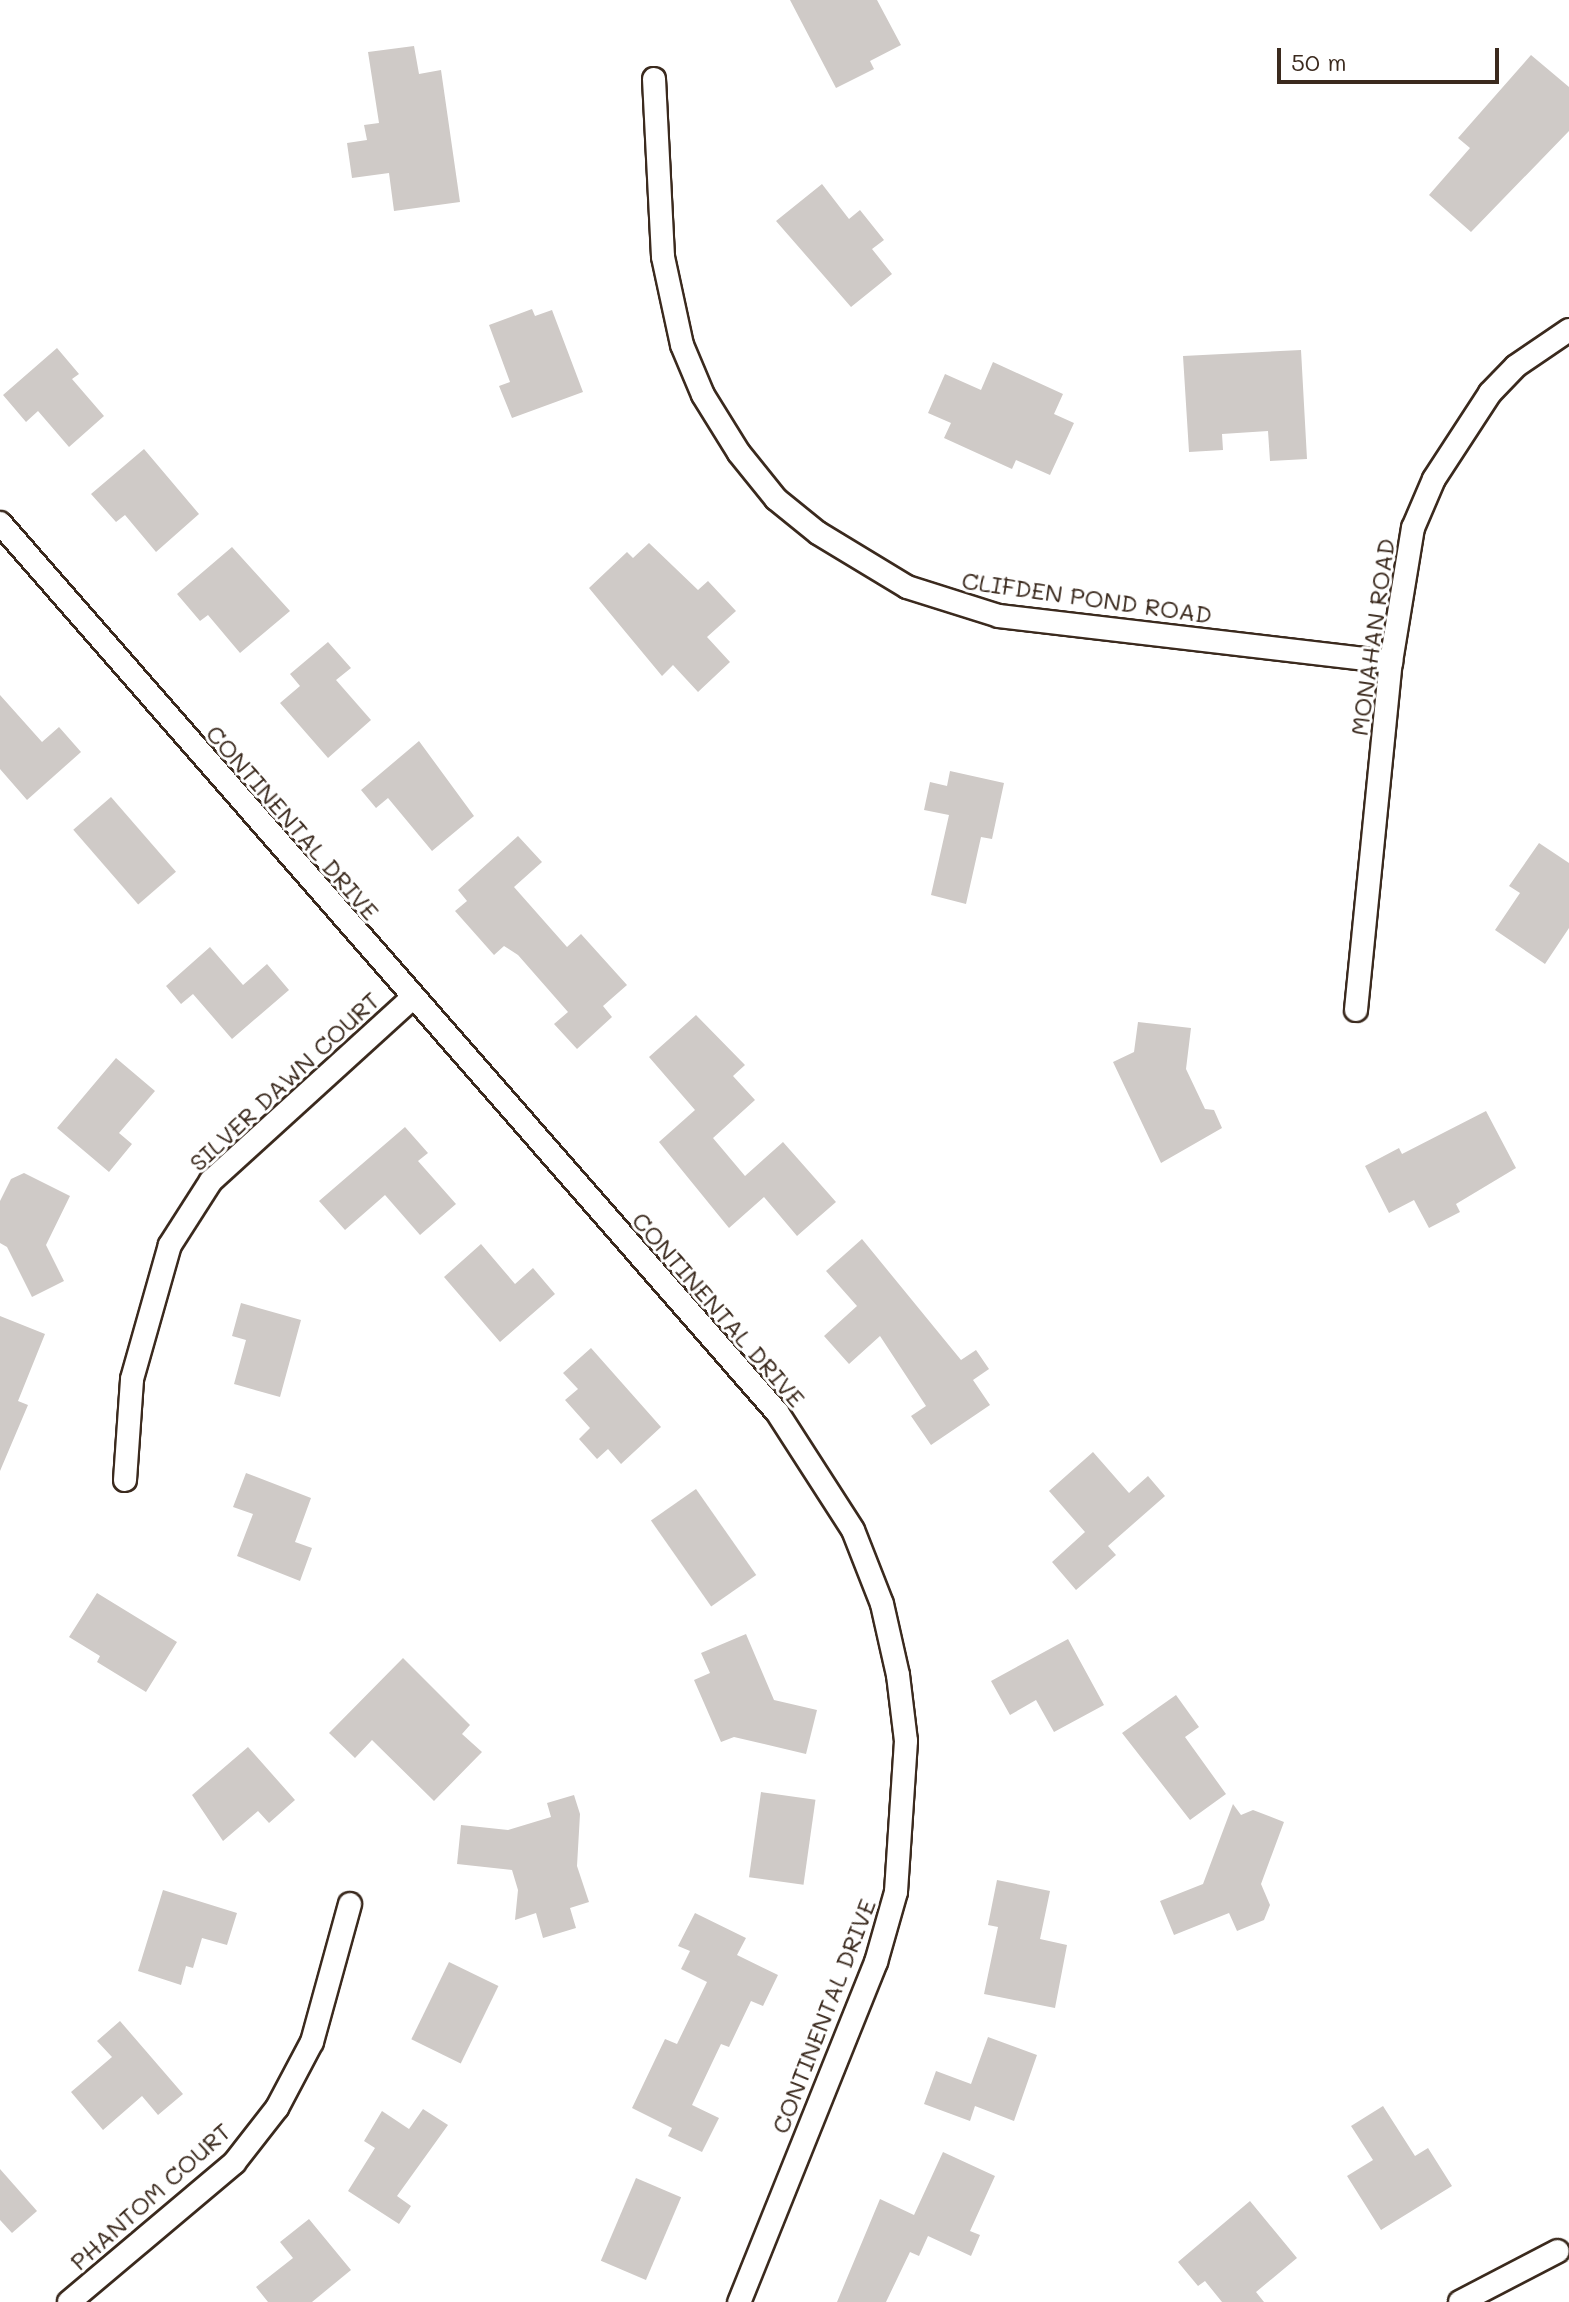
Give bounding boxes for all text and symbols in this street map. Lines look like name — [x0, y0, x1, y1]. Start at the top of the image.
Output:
scale bar — [1281, 32, 1503, 82]
text: 50 m — [1291, 46, 1347, 77]
street label: MONAHAN ROAD — [1344, 536, 1400, 738]
street label: CLIFDEN POND ROAD — [960, 565, 1214, 629]
street label: CONTINENTAL DRIVE — [201, 719, 385, 925]
street label: SILVER DAWN COURT — [183, 985, 385, 1177]
street label: CONTINENTAL DRIVE — [627, 1206, 811, 1412]
street label: CONTINENTAL DRIVE — [765, 1895, 881, 2137]
street label: PHANTOM COURT — [64, 2116, 236, 2276]

